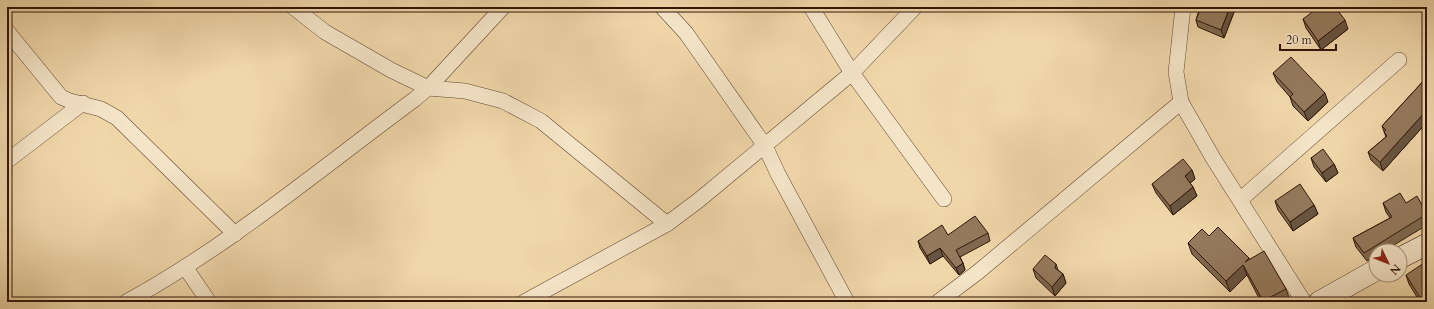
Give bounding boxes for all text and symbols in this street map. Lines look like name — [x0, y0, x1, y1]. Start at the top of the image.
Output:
scale bar — [1280, 26, 1336, 52]
text: 20 m — [1286, 32, 1313, 48]
north arrow — [1368, 243, 1408, 283]
text: N — [1386, 261, 1404, 278]

